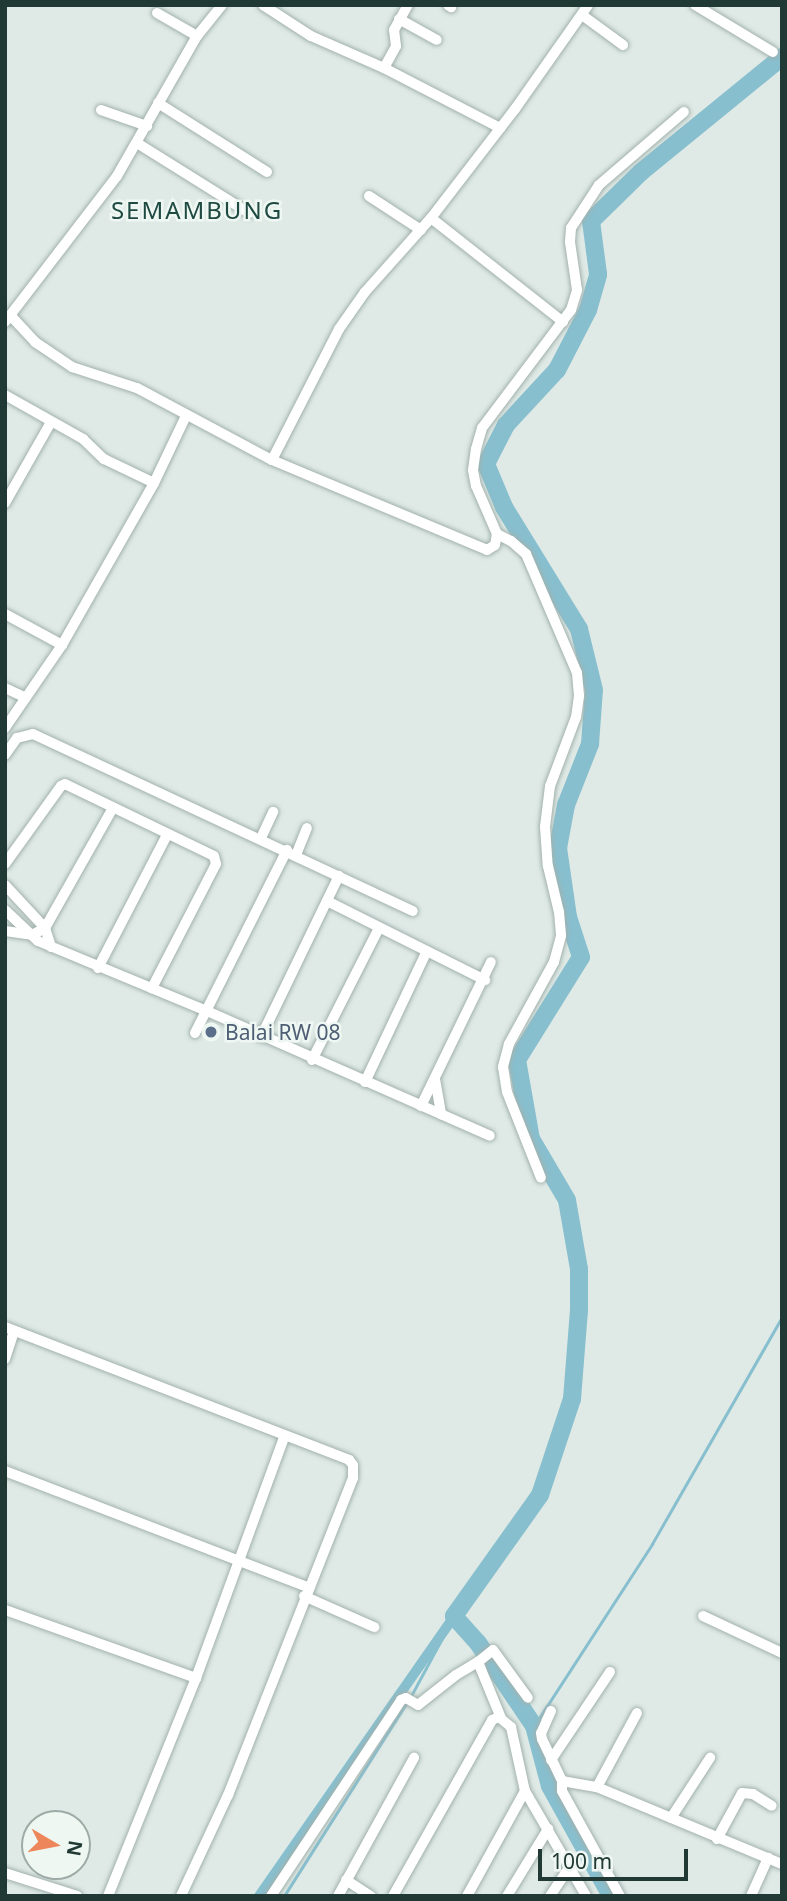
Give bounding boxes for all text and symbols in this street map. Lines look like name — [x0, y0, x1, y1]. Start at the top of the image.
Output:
district label: SEMAMBUNG — [112, 196, 282, 224]
place label: Balai RW 08 — [225, 1019, 341, 1045]
marker: Balai RW 08 — [203, 1024, 219, 1040]
north arrow — [21, 1810, 91, 1880]
scale bar — [542, 1834, 692, 1878]
text: N — [61, 1838, 89, 1858]
text: 100 m — [551, 1847, 612, 1875]

